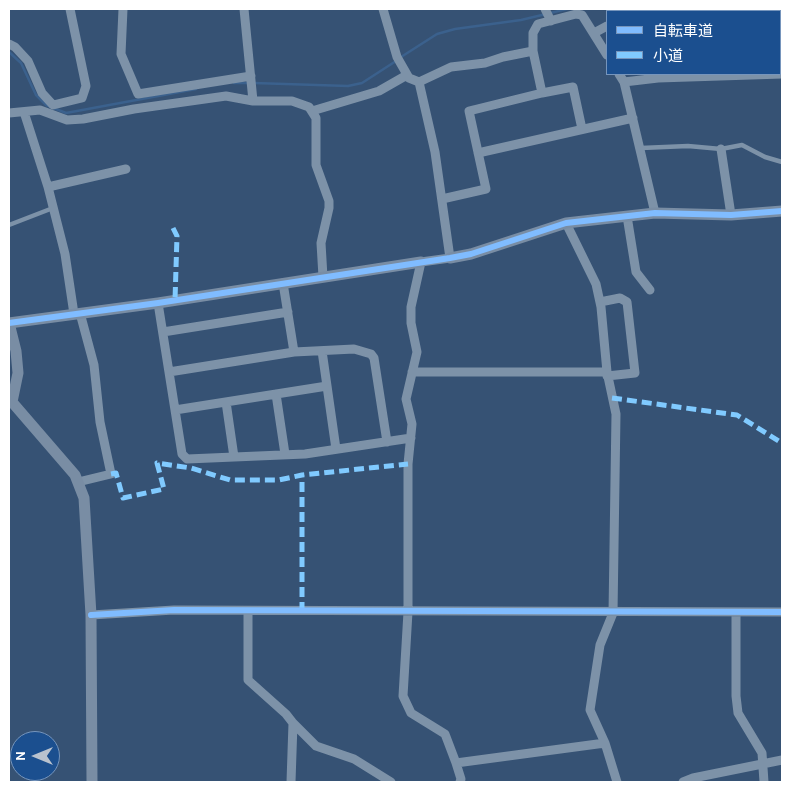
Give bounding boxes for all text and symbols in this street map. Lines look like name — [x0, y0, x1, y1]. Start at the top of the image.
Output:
legend — [606, 10, 781, 75]
text: 自転車道 — [653, 22, 713, 40]
text: 小道 — [653, 47, 683, 65]
north arrow — [10, 731, 60, 781]
text: N — [12, 751, 29, 761]

